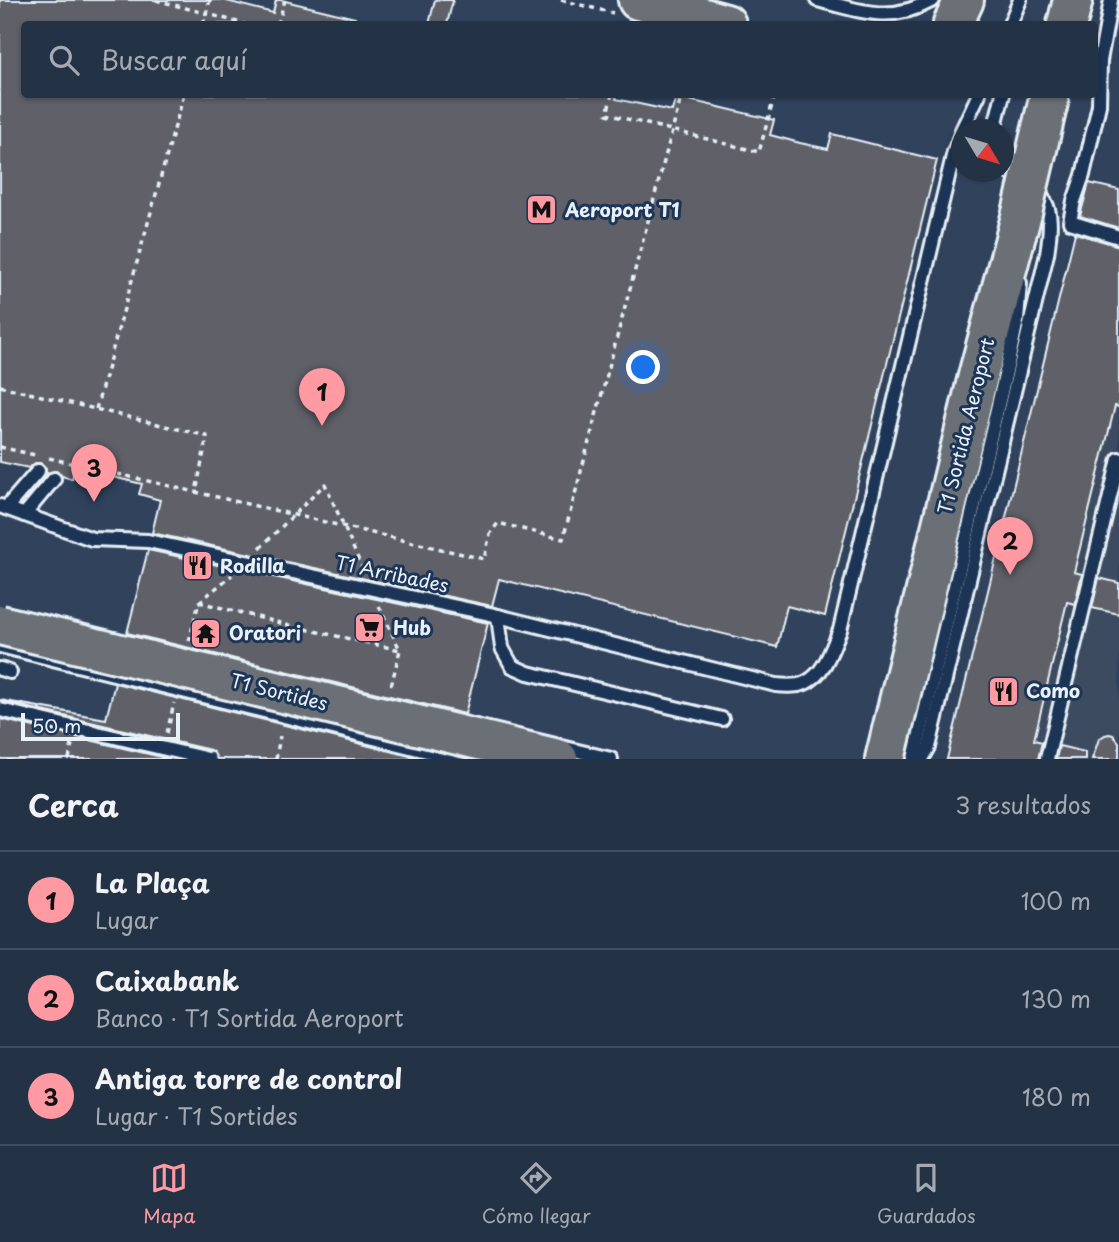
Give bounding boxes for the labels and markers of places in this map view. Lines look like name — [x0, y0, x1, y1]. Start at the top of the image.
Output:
metro station icon: Aeroport T1 — [525, 193, 559, 227]
place label: Aeroport T1 — [564, 195, 680, 223]
pin: 1 — [299, 368, 345, 426]
pin: 3 — [71, 444, 117, 502]
pin: 2 — [987, 517, 1033, 575]
restaurant icon: Rodilla — [180, 549, 214, 583]
place label: Rodilla — [220, 551, 285, 579]
supermarket icon: Hub — [353, 611, 387, 645]
place label: Hub — [393, 613, 431, 641]
temple icon: Oratori — [189, 616, 223, 650]
place label: Oratori — [229, 618, 301, 646]
restaurant icon: Como — [986, 674, 1020, 708]
place label: Como — [1026, 676, 1080, 704]

